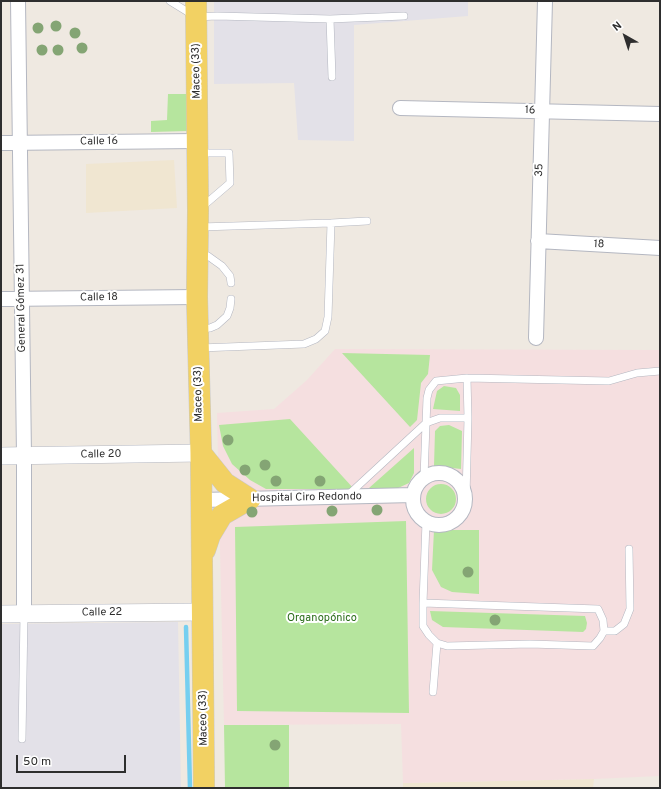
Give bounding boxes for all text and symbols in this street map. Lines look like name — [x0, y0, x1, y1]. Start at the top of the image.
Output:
north arrow — [605, 16, 645, 56]
text: N — [610, 19, 625, 35]
street label: Maceo (33) — [190, 43, 204, 99]
street label: 16 — [525, 104, 535, 118]
street label: Calle 16 — [80, 135, 118, 149]
street label: 35 — [533, 163, 547, 177]
street label: 18 — [593, 238, 605, 252]
street label: General Gómez 31 — [15, 263, 29, 353]
street label: Calle 18 — [80, 291, 118, 305]
street label: Maceo (33) — [192, 366, 206, 422]
street label: Calle 20 — [80, 448, 122, 462]
street label: Hospital Ciro Redondo — [252, 490, 362, 506]
street label: Calle 22 — [82, 606, 122, 620]
park label: Organopónico — [287, 612, 357, 626]
street label: Maceo (33) — [197, 690, 211, 746]
scale bar — [18, 747, 128, 773]
text: 50 m — [23, 754, 51, 770]

